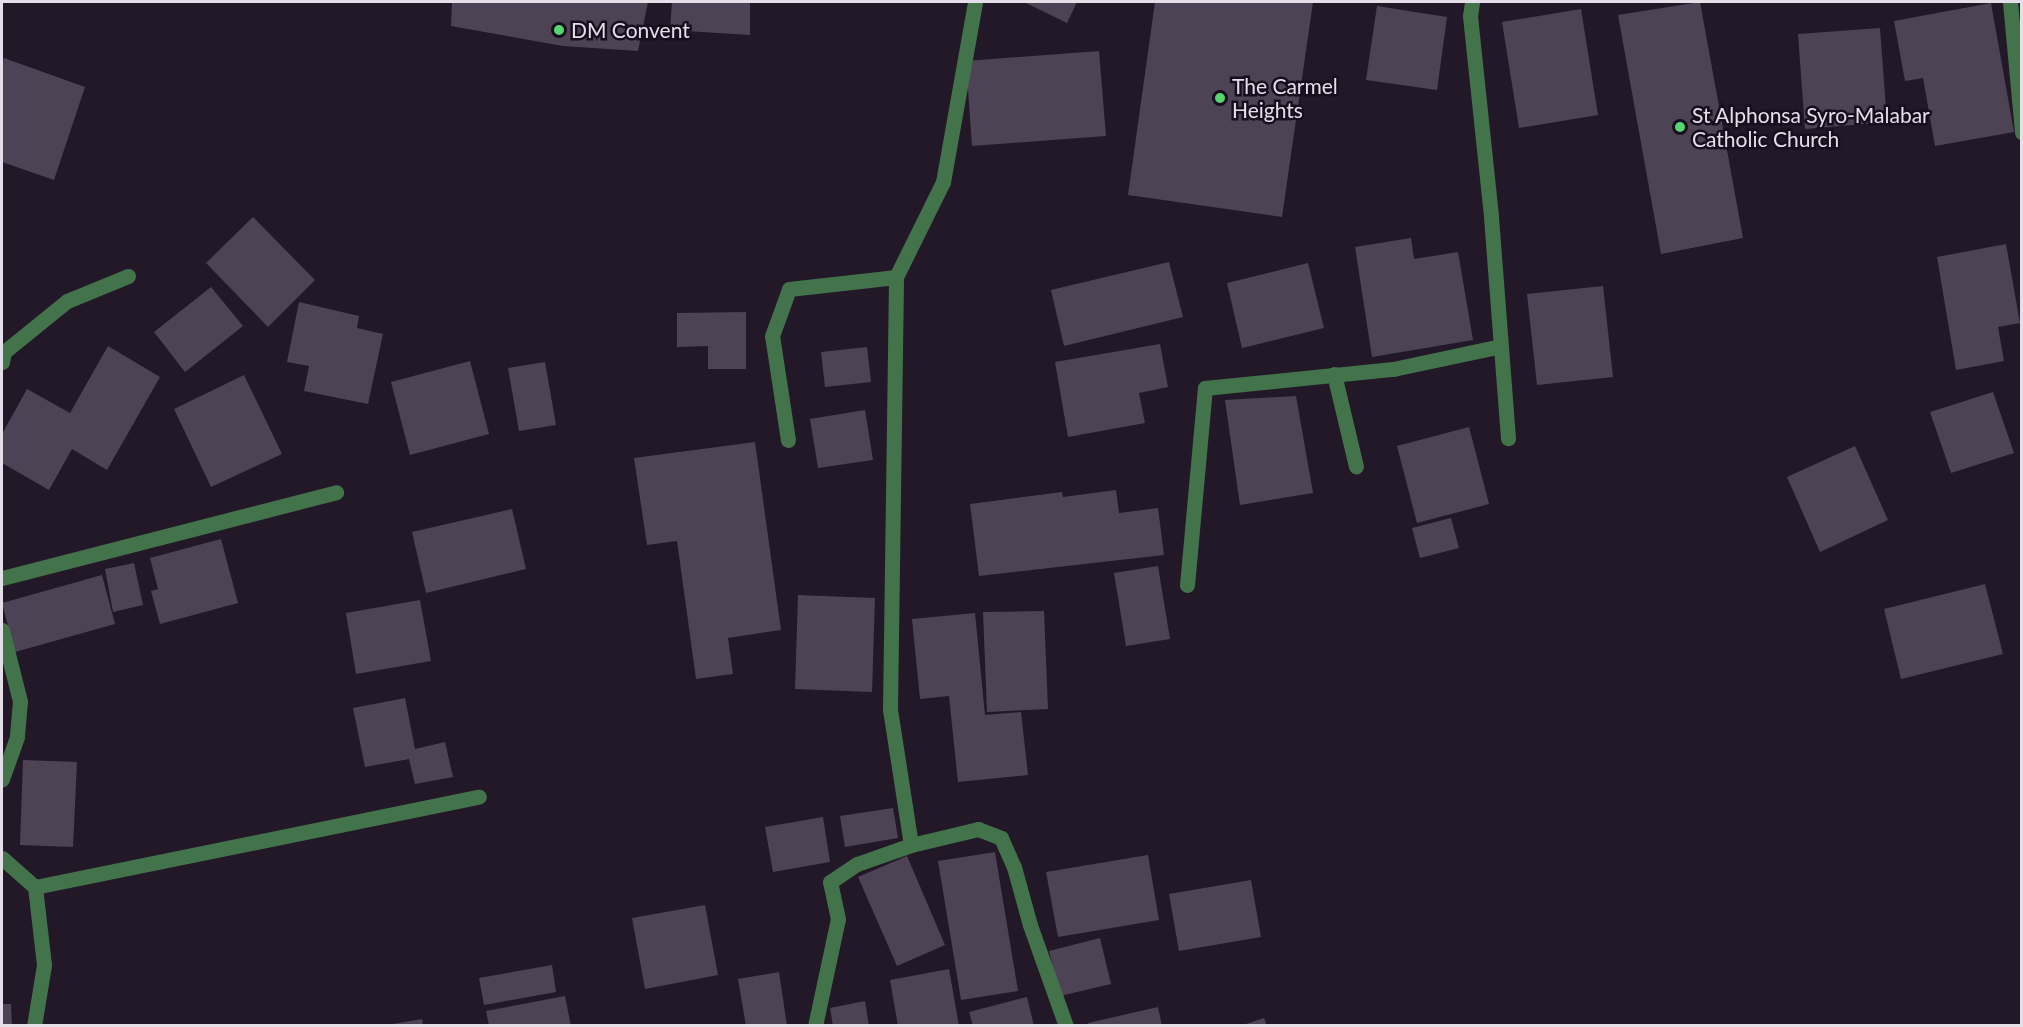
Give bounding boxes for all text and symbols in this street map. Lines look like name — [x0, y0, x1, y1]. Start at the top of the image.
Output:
place label: DM Convent — [571, 17, 690, 43]
marker: DM Convent — [552, 23, 566, 37]
place label: The Carmel Heights — [1232, 73, 1338, 123]
marker: The Carmel Heights — [1213, 91, 1227, 105]
place label: St Alphonsa Syro-Malabar Catholic Church — [1692, 102, 1930, 152]
marker: St Alphonsa Syro-Malabar Catholic Church — [1673, 120, 1687, 134]

